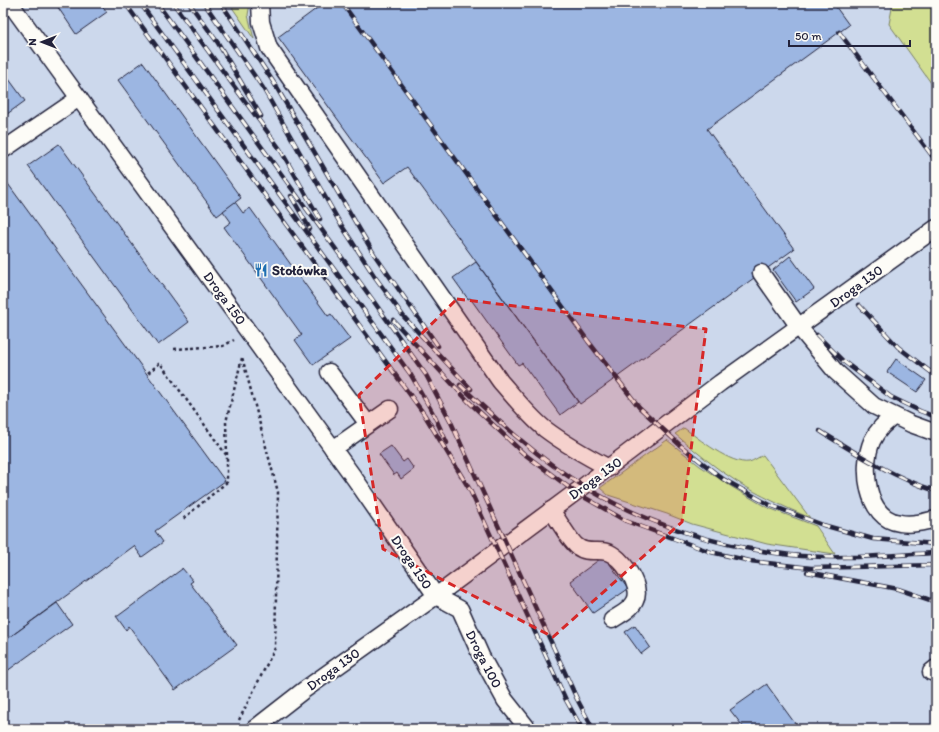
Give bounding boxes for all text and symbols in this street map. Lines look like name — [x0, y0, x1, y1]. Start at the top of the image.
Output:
north arrow — [22, 22, 62, 62]
scale bar — [789, 22, 910, 48]
text: 50 m — [795, 29, 821, 43]
text: N — [26, 38, 39, 46]
street label: Droga 130 — [826, 261, 886, 311]
restaurant icon: Stołówka — [253, 262, 269, 278]
place label: Stołówka — [272, 262, 327, 279]
street label: Droga 150 — [200, 268, 250, 328]
street label: Droga 130 — [565, 453, 625, 503]
street label: Droga 150 — [387, 532, 436, 593]
street label: Droga 100 — [462, 627, 505, 691]
street label: Droga 130 — [303, 644, 363, 694]

